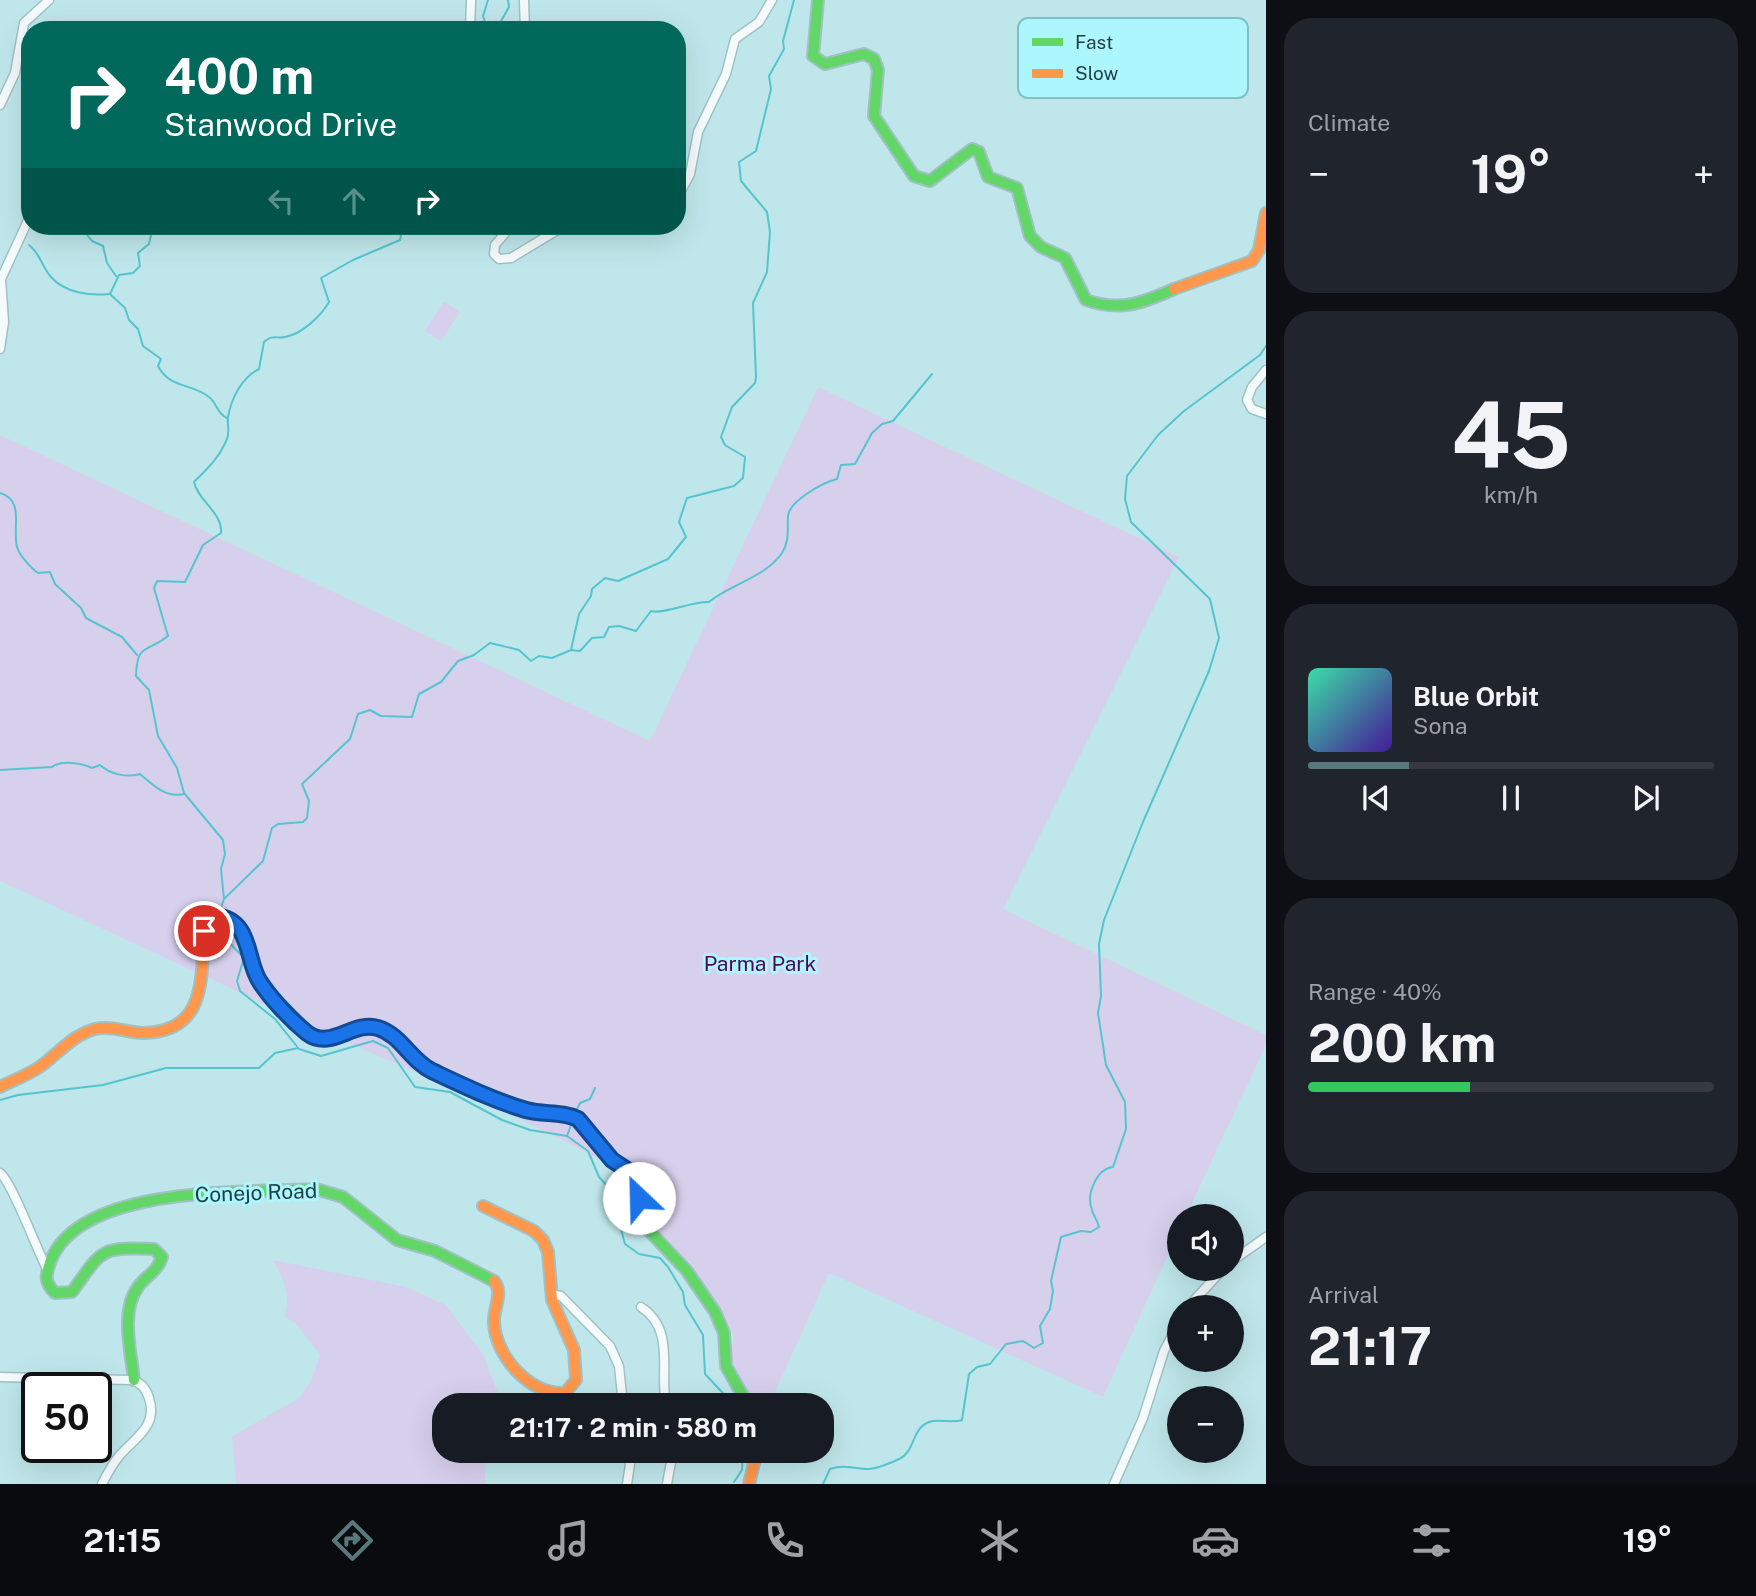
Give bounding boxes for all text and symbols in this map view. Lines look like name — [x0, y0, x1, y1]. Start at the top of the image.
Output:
legend — [1018, 18, 1248, 98]
text: Fast — [1075, 31, 1113, 53]
text: 400 m — [164, 47, 314, 105]
icon: right — [49, 49, 140, 140]
text: Slow — [1075, 62, 1119, 84]
text: Stanwood Drive — [164, 106, 397, 143]
text: Climate — [1308, 109, 1390, 136]
text: 19° — [1470, 144, 1552, 205]
text: − — [1308, 152, 1329, 197]
text: + — [1693, 152, 1714, 197]
icon: left — [262, 182, 300, 220]
icon: ahead — [335, 182, 373, 220]
icon: right — [408, 182, 446, 220]
text: 45 — [1451, 382, 1571, 488]
text: km/h — [1484, 481, 1538, 508]
text: Blue Orbit — [1413, 681, 1539, 712]
text: Sona — [1413, 712, 1467, 739]
icon: previous — [1357, 779, 1395, 817]
icon: pause — [1492, 779, 1530, 817]
icon: next — [1627, 779, 1665, 817]
pin — [174, 901, 234, 961]
icon: arrive — [185, 912, 223, 950]
park label: Parma Park — [704, 951, 817, 976]
text: Range · 40% — [1308, 978, 1442, 1005]
text: 200 km — [1308, 1013, 1496, 1074]
position arrow — [602, 1161, 676, 1235]
street label: Conejo Road — [194, 1178, 318, 1207]
map controls — [1167, 1204, 1244, 1463]
button: sound — [1167, 1204, 1244, 1281]
text: Arrival — [1308, 1281, 1379, 1308]
button: + — [1167, 1295, 1244, 1372]
text: 21:17 — [1308, 1316, 1432, 1377]
speed limit sign: 50 — [21, 1372, 112, 1463]
button: − — [1167, 1386, 1244, 1463]
text: 21:17 · 2 min · 580 m — [509, 1412, 757, 1443]
icon: directions — [328, 1516, 377, 1565]
icon: music — [544, 1516, 593, 1565]
icon: phone — [760, 1516, 809, 1565]
icon: climate — [975, 1516, 1024, 1565]
icon: car — [1191, 1516, 1240, 1565]
icon: filters — [1407, 1516, 1456, 1565]
text: 21:15 — [83, 1522, 161, 1559]
text: 19° — [1623, 1522, 1673, 1559]

